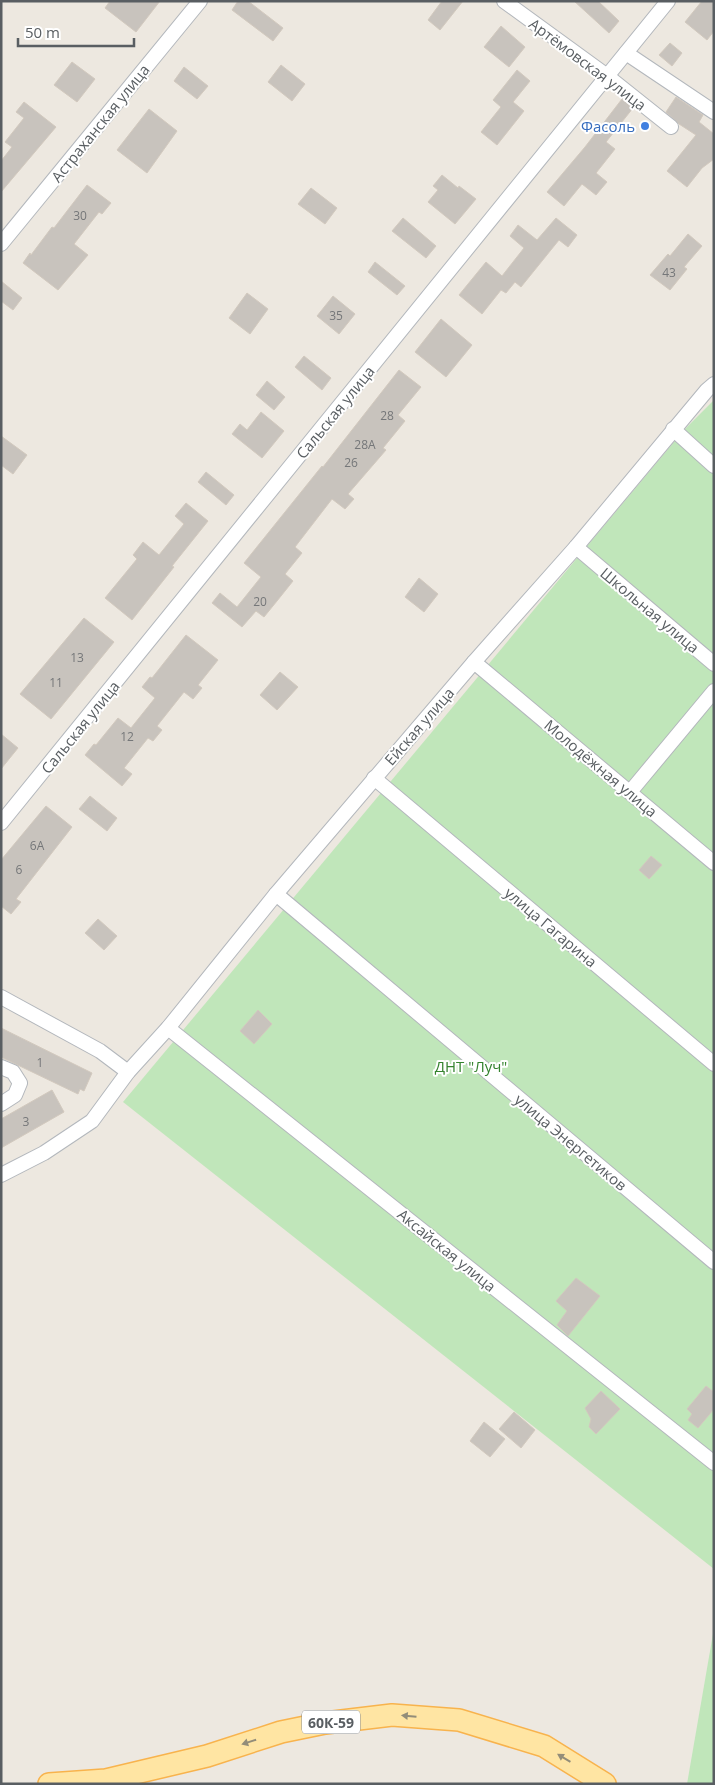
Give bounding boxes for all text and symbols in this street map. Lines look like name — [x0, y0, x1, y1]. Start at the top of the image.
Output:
street label: Артёмовская улица — [525, 13, 651, 115]
scale bar — [18, 15, 134, 47]
text: 50 m — [25, 22, 60, 42]
street label: Астраханская улица — [46, 60, 154, 186]
place label: Фасоль — [581, 116, 635, 136]
marker: Фасоль — [639, 120, 651, 132]
house number: 30 — [73, 207, 87, 224]
house number: 43 — [662, 264, 676, 281]
house number: 35 — [329, 307, 343, 324]
street label: Сальская улица — [291, 361, 379, 463]
house number: 28 — [380, 407, 394, 424]
house number: 28А — [354, 436, 376, 453]
house number: 26 — [344, 454, 358, 471]
street label: Школьная улица — [596, 563, 704, 657]
house number: 20 — [253, 593, 267, 610]
house number: 13 — [70, 649, 84, 666]
house number: 11 — [49, 674, 63, 691]
street label: Сальская улица — [36, 676, 124, 778]
street label: Ейская улица — [380, 683, 458, 769]
street label: Молодёжная улица — [540, 715, 662, 821]
house number: 12 — [120, 728, 134, 745]
house number: 6А — [30, 837, 45, 854]
house number: 6 — [16, 861, 23, 878]
street label: улица Гагарина — [501, 882, 601, 972]
house number: 1 — [37, 1054, 43, 1071]
park label: ДНТ "Луч" — [435, 1056, 507, 1076]
street label: улица Энергетиков — [511, 1089, 631, 1195]
house number: 3 — [23, 1113, 30, 1130]
street label: Аксайская улица — [394, 1204, 500, 1296]
road number: 60К-59 — [302, 1710, 360, 1734]
one-way arrow — [401, 1712, 417, 1720]
one-way arrow — [242, 1738, 257, 1746]
one-way arrow — [558, 1753, 571, 1762]

